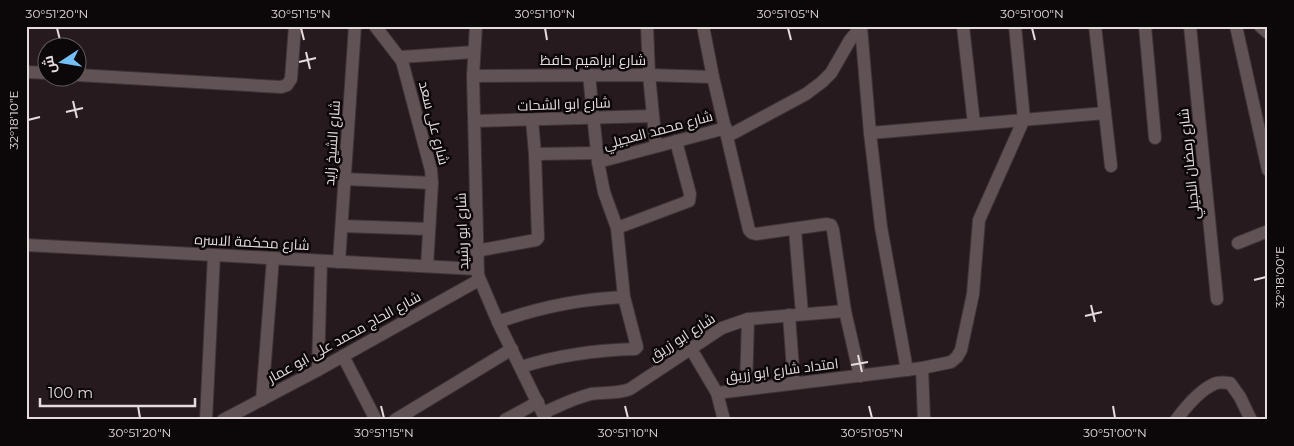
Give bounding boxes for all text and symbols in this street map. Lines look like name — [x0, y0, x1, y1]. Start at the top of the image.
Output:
text: 30°51'20"N — [26, 6, 88, 21]
text: 30°51'15"N — [271, 6, 331, 21]
text: 30°51'10"N — [515, 6, 575, 21]
text: 30°51'05"N — [757, 6, 819, 21]
text: 30°51'00"N — [1000, 6, 1064, 21]
north arrow — [38, 38, 88, 88]
street label: شارع ابراهيم حافظ — [540, 51, 646, 70]
text: ش — [39, 54, 60, 75]
street label: شارع على سعد — [415, 79, 453, 167]
text: 32°18'10"E — [6, 91, 21, 149]
street label: شارع ابو الشحات — [517, 93, 611, 115]
street label: شارع الشيخ زايد — [320, 100, 344, 186]
street label: شارع محمد العجيلي — [601, 107, 716, 156]
street label: شارع رمضان النجيلي — [1174, 107, 1207, 220]
street label: شارع ابو رشيد — [452, 192, 472, 270]
street label: شارع محكمة الاسره — [194, 230, 310, 254]
text: 32°18'00"E — [1272, 246, 1287, 308]
street label: شارع الحاج محمد على ابو عمار — [263, 287, 424, 387]
street label: شارع ابو زريق — [646, 309, 718, 365]
street label: امتداد شارع ابو زريق — [725, 354, 839, 386]
scale bar — [40, 376, 195, 408]
text: 100 m — [48, 383, 93, 402]
text: 30°51'20"N — [109, 425, 171, 440]
text: 30°51'15"N — [354, 425, 414, 440]
text: 30°51'10"N — [598, 425, 658, 440]
text: 30°51'05"N — [841, 425, 903, 440]
text: 30°51'00"N — [1083, 425, 1147, 440]

